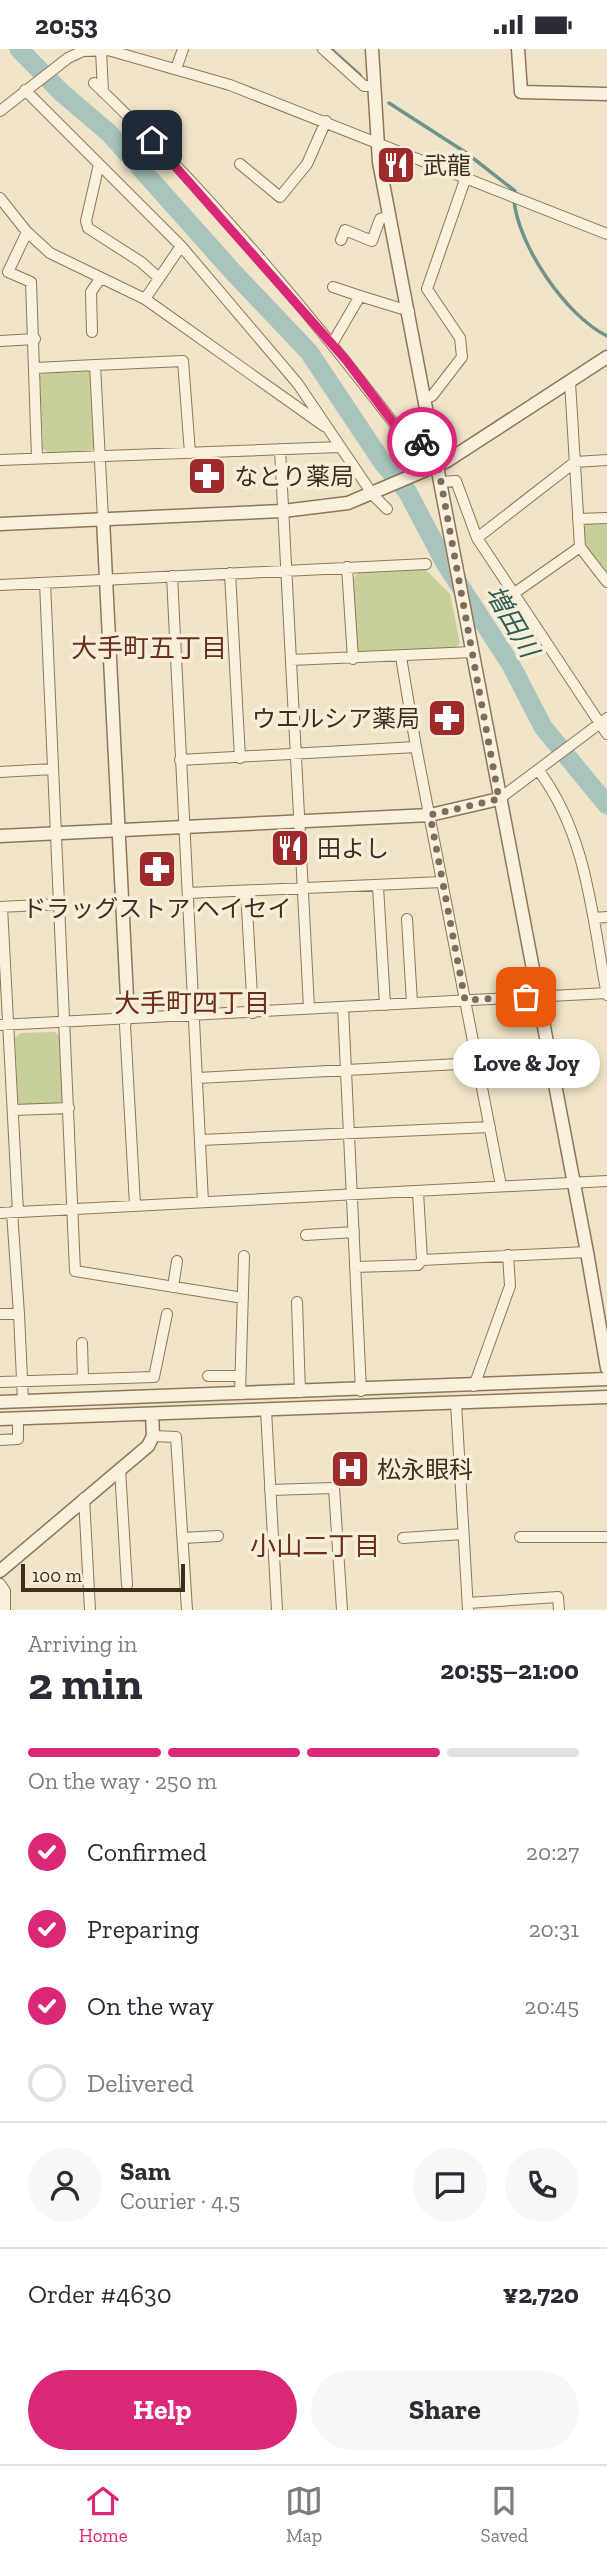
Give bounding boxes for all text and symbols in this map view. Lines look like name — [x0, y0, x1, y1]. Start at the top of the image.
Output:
text: 20:53 — [35, 9, 98, 41]
pin — [122, 110, 182, 170]
icon: home — [133, 121, 171, 159]
restaurant icon: 武龍 — [375, 144, 417, 186]
place label: 武龍 — [423, 151, 471, 180]
courier — [387, 407, 457, 477]
icon: bike — [403, 423, 441, 461]
pharmacy icon: なとり薬局 — [186, 455, 228, 497]
place label: なとり薬局 — [234, 462, 354, 491]
water label: 増田川 — [479, 579, 547, 665]
district label: 大手町五丁目 — [71, 632, 227, 664]
pharmacy icon: ウエルシア薬局 — [426, 697, 468, 739]
place label: ウエルシア薬局 — [252, 704, 420, 733]
restaurant icon: 田よし — [269, 827, 311, 869]
place label: 田よし — [317, 834, 389, 863]
pharmacy icon: ドラッグストア ヘイセイ — [136, 848, 178, 890]
place label: ドラッグストア ヘイセイ — [22, 894, 292, 923]
pin — [496, 967, 556, 1027]
icon: bag — [507, 978, 545, 1016]
district label: 大手町四丁目 — [114, 987, 270, 1019]
callout: Love & Joy — [452, 1039, 600, 1088]
text: Love & Joy — [473, 1049, 580, 1077]
hospital icon: 松永眼科 — [329, 1448, 371, 1490]
place label: 松永眼科 — [377, 1455, 473, 1484]
district label: 小山二丁目 — [250, 1530, 380, 1562]
scale bar — [21, 1561, 186, 1593]
text: 100 m — [32, 1564, 82, 1587]
text: Arriving in — [28, 1630, 137, 1658]
text: 20:55–21:00 — [440, 1654, 579, 1686]
text: 2 min — [28, 1656, 143, 1711]
text: On the way · 250 m — [28, 1767, 217, 1795]
icon: check — [28, 1833, 66, 1871]
text: Confirmed — [87, 1836, 207, 1868]
text: 20:27 — [526, 1838, 579, 1866]
icon: check — [28, 1910, 66, 1948]
text: Preparing — [87, 1913, 199, 1945]
text: 20:31 — [529, 1915, 579, 1943]
icon: check — [28, 1987, 66, 2025]
text: On the way — [87, 1990, 214, 2022]
text: 20:45 — [525, 1992, 579, 2020]
text: Delivered — [87, 2067, 194, 2099]
button: person — [28, 2148, 102, 2222]
button: chat — [413, 2148, 487, 2222]
button: phone — [505, 2148, 579, 2222]
text: Sam — [120, 2155, 170, 2187]
text: Courier · 4.5 — [120, 2187, 240, 2215]
text: Order #4630 — [28, 2278, 172, 2310]
text: ¥2,720 — [503, 2278, 579, 2310]
button: Help — [28, 2370, 297, 2450]
button: Share — [311, 2370, 579, 2450]
tab: Home — [79, 2482, 128, 2547]
tab: Map — [285, 2482, 323, 2547]
tab: Saved — [481, 2482, 528, 2547]

